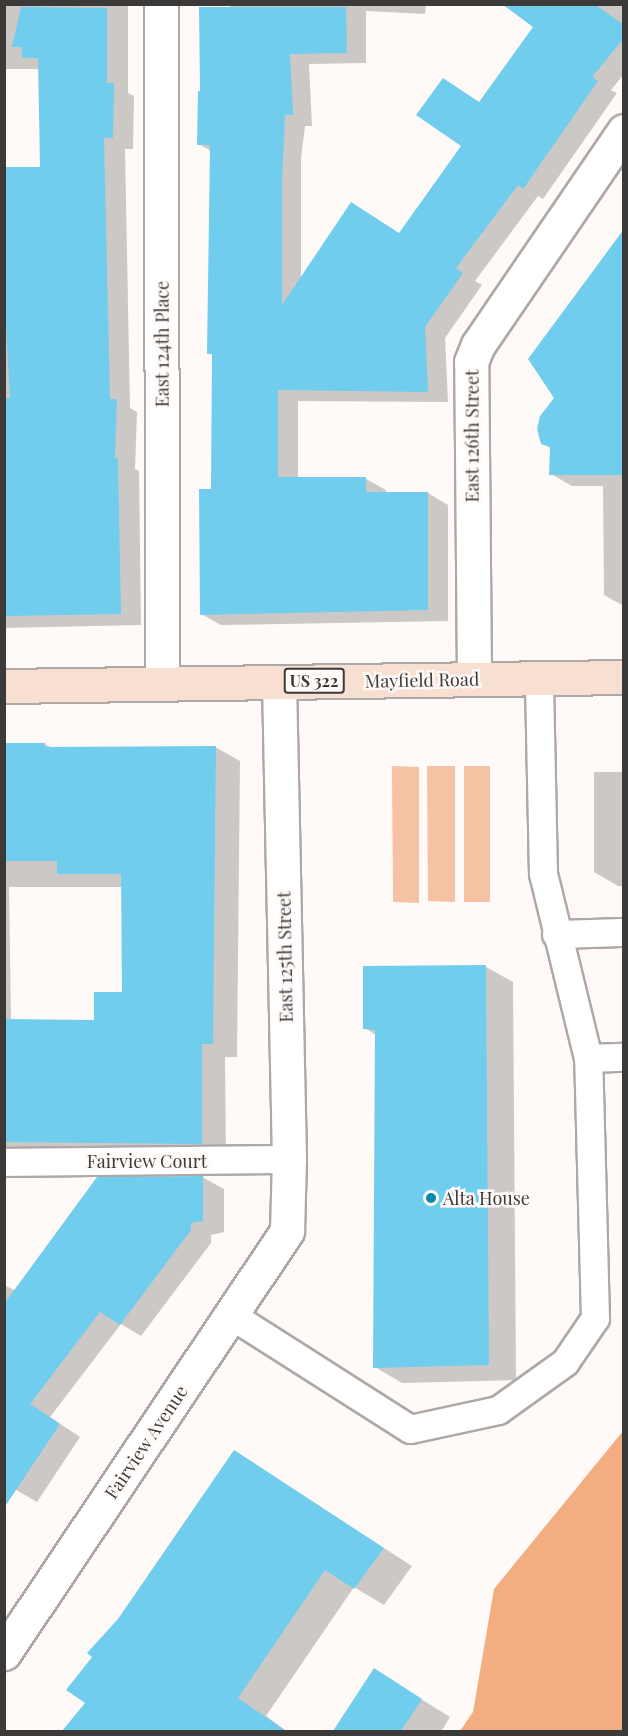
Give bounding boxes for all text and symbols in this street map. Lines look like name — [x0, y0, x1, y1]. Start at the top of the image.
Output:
street label: East 124th Place — [151, 281, 173, 407]
street label: East 126th Street — [461, 369, 483, 503]
road number: US 322 — [282, 668, 346, 694]
street label: Mayfield Road — [365, 668, 479, 692]
street label: East 125th Street — [273, 891, 297, 1023]
street label: Fairview Court — [87, 1150, 207, 1172]
place label: Alta House — [443, 1187, 530, 1209]
marker: Alta House — [424, 1191, 438, 1205]
street label: Fairview Avenue — [100, 1381, 192, 1503]

